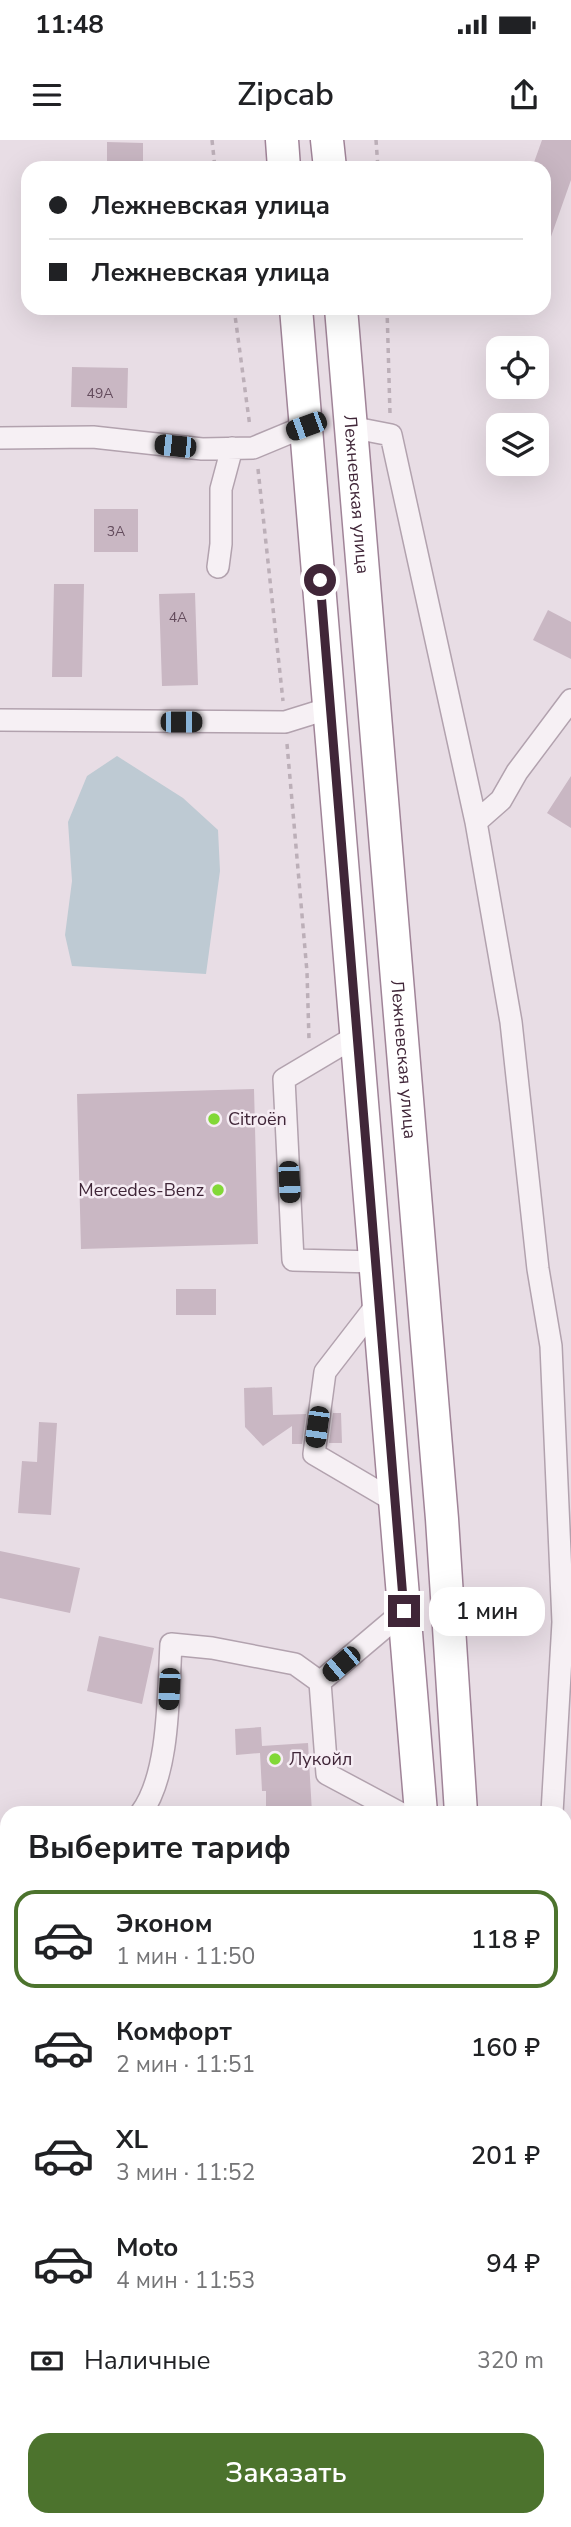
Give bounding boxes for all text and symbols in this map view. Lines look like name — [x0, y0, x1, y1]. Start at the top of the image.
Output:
text: 11:48 — [35, 7, 104, 42]
text: Zipcab — [237, 73, 334, 116]
icon: menu — [28, 76, 66, 114]
icon: share — [505, 76, 543, 114]
text: Лежневская улица — [91, 188, 330, 223]
text: Лежневская улица — [91, 255, 330, 290]
map controls — [486, 336, 549, 476]
button: locate — [486, 336, 549, 399]
house number: 49А — [86, 384, 114, 403]
car — [283, 409, 330, 443]
button: layers — [486, 413, 549, 476]
street label: Лежневская улица — [338, 414, 375, 575]
car — [154, 433, 197, 459]
house number: 3А — [107, 522, 125, 541]
route start — [304, 564, 336, 596]
house number: 4А — [169, 608, 187, 627]
car — [161, 712, 203, 733]
street label: Лежневская улица — [385, 979, 422, 1140]
place label: Citroën — [228, 1107, 287, 1131]
marker: Citroën — [206, 1111, 222, 1127]
car — [278, 1160, 301, 1204]
place label: Mercedes-Benz — [78, 1178, 204, 1202]
marker: Mercedes-Benz — [210, 1182, 226, 1198]
car — [304, 1405, 331, 1449]
callout: 1 мин — [428, 1586, 544, 1636]
route end — [388, 1595, 420, 1627]
text: 1 мин — [456, 1596, 518, 1627]
car — [319, 1642, 364, 1686]
car — [158, 1667, 181, 1711]
place label: Лукойл — [289, 1747, 352, 1771]
marker: Лукойл — [267, 1751, 283, 1767]
text: Выберите тариф — [28, 1826, 291, 1869]
text: Эконом — [116, 1906, 213, 1941]
icon: car — [32, 1908, 95, 1971]
text: 118 ₽ — [471, 1922, 540, 1957]
text: 1 мин · 11:50 — [116, 1941, 255, 1972]
text: Комфорт — [116, 2014, 232, 2049]
icon: car — [32, 2016, 95, 2079]
text: 160 ₽ — [471, 2030, 540, 2065]
text: 2 мин · 11:51 — [116, 2049, 255, 2080]
text: XL — [116, 2122, 148, 2157]
icon: car — [32, 2124, 95, 2187]
text: 201 ₽ — [471, 2138, 540, 2173]
text: 3 мин · 11:52 — [116, 2157, 255, 2188]
text: Moto — [116, 2230, 178, 2265]
icon: car — [32, 2232, 95, 2295]
text: 94 ₽ — [486, 2246, 540, 2281]
text: 4 мин · 11:53 — [116, 2265, 255, 2296]
icon: cash — [28, 2342, 66, 2380]
text: Наличные — [84, 2343, 211, 2378]
text: 320 m — [477, 2345, 544, 2376]
button: Заказать — [28, 2433, 544, 2513]

